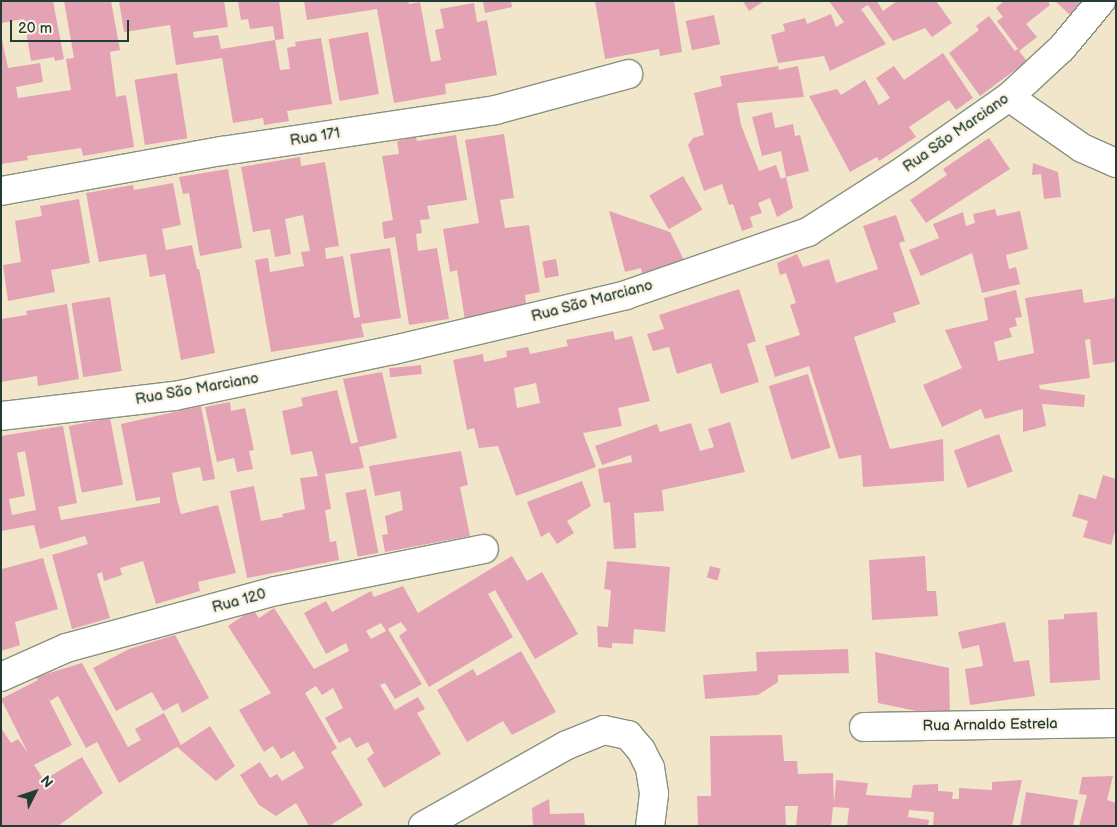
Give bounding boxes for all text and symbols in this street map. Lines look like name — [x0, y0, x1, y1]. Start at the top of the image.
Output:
scale bar — [12, 10, 131, 42]
text: 20 m — [18, 19, 52, 38]
street label: Rua São Marciano — [900, 90, 1012, 176]
street label: Rua 171 — [289, 124, 341, 150]
street label: Rua São Marciano — [529, 276, 655, 326]
street label: Rua São Marciano — [134, 369, 260, 409]
street label: Rua 120 — [210, 585, 268, 617]
street label: Rua Arnaldo Estrela — [922, 715, 1058, 735]
north arrow — [10, 767, 60, 817]
text: N — [37, 772, 57, 791]

